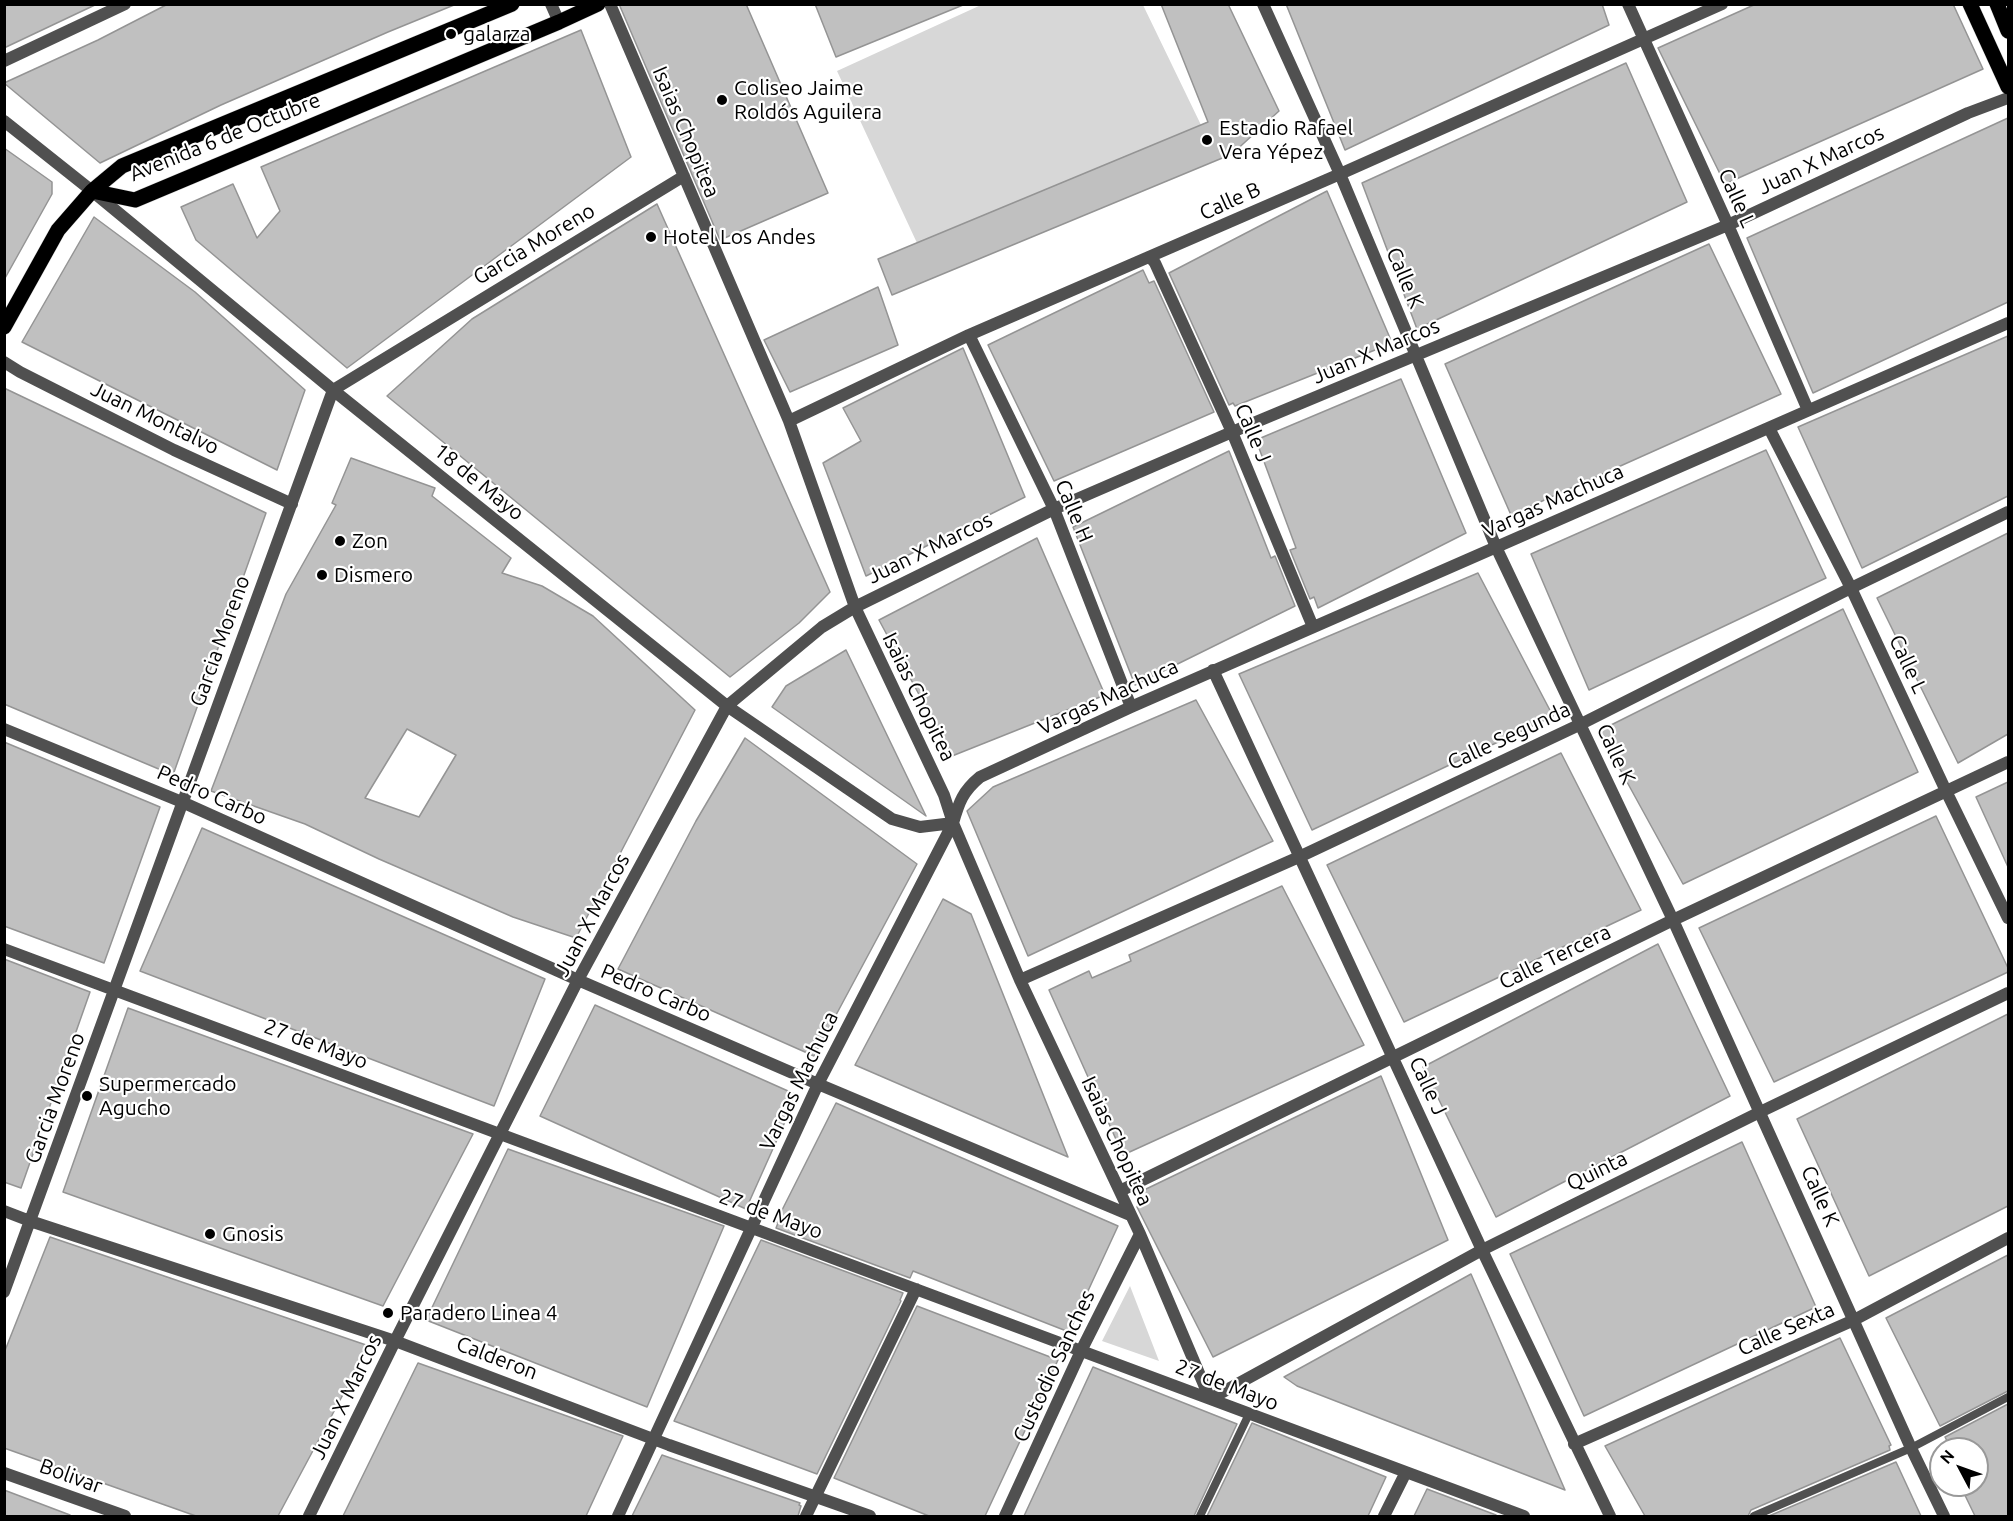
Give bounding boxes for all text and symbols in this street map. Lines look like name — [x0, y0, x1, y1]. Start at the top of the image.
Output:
place label: galarza — [463, 21, 531, 47]
marker: galarza — [444, 27, 458, 41]
street label: Isaias Chopitea — [647, 63, 725, 201]
place label: Coliseo Jaime Roldós Aguilera — [734, 75, 882, 125]
street label: Avenida 6 de Octubre — [126, 87, 324, 187]
marker: Coliseo Jaime Roldós Aguilera — [715, 93, 729, 107]
place label: Estadio Rafael Vera Yépez — [1219, 115, 1353, 165]
street label: Juan X Marcos — [1754, 120, 1888, 200]
marker: Estadio Rafael Vera Yépez — [1200, 133, 1214, 147]
street label: Calle L — [1713, 165, 1761, 231]
street label: Calle B — [1195, 176, 1265, 226]
street label: Garcia Moreno — [469, 198, 599, 290]
place label: Hotel Los Andes — [663, 224, 816, 250]
marker: Hotel Los Andes — [644, 230, 658, 244]
street label: Calle K — [1381, 244, 1429, 312]
street label: Juan X Marcos — [1309, 313, 1443, 389]
street label: Juan Montalvo — [87, 376, 223, 460]
street label: Calle J — [1229, 400, 1277, 466]
street label: 18 de Mayo — [429, 438, 529, 526]
street label: Vargas Machuca — [1479, 459, 1627, 543]
street label: Calle H — [1050, 476, 1098, 546]
street label: Juan X Marcos — [863, 507, 997, 589]
place label: Zon — [352, 528, 388, 554]
marker: Zon — [333, 534, 347, 548]
place label: Dismero — [334, 562, 413, 588]
marker: Dismero — [315, 568, 329, 582]
street label: Garcia Moreno — [185, 572, 255, 710]
street label: Isaias Chopitea — [877, 628, 961, 766]
street label: Calle L — [1884, 631, 1932, 697]
street label: Vargas Machuca — [1034, 654, 1182, 740]
street label: Calle Segunda — [1443, 697, 1575, 775]
street label: Calle K — [1591, 720, 1641, 788]
street label: Pedro Carbo — [153, 760, 271, 830]
street label: Juan X Marcos — [549, 849, 635, 981]
street label: Calle Tercera — [1495, 919, 1615, 995]
street label: Pedro Carbo — [597, 958, 715, 1028]
street label: Vargas Machuca — [754, 1007, 844, 1155]
street label: 27 de Mayo — [261, 1014, 371, 1074]
street label: Garcia Moreno — [20, 1029, 90, 1167]
street label: Calle J — [1404, 1053, 1452, 1119]
place label: Supermercado Agucho — [99, 1071, 237, 1121]
street label: Isaias Chopitea — [1076, 1072, 1158, 1210]
marker: Supermercado Agucho — [80, 1089, 94, 1103]
street label: Quinta — [1563, 1146, 1631, 1196]
street label: Calle K — [1795, 1162, 1845, 1230]
street label: 27 de Mayo — [716, 1184, 826, 1244]
place label: Gnosis — [222, 1221, 284, 1247]
marker: Gnosis — [203, 1227, 217, 1241]
street label: Custodio Sanches — [1008, 1286, 1100, 1446]
street label: Calle Sexta — [1734, 1296, 1838, 1362]
place label: Paradero Linea 4 — [400, 1300, 558, 1326]
marker: Paradero Linea 4 — [381, 1306, 395, 1320]
street label: Juan X Marcos — [305, 1330, 387, 1464]
street label: Calderon — [453, 1331, 541, 1385]
street label: 27 de Mayo — [1172, 1354, 1282, 1416]
north arrow — [1929, 1437, 1989, 1497]
text: N — [1936, 1446, 1958, 1467]
street label: Bolivar — [36, 1453, 106, 1499]

